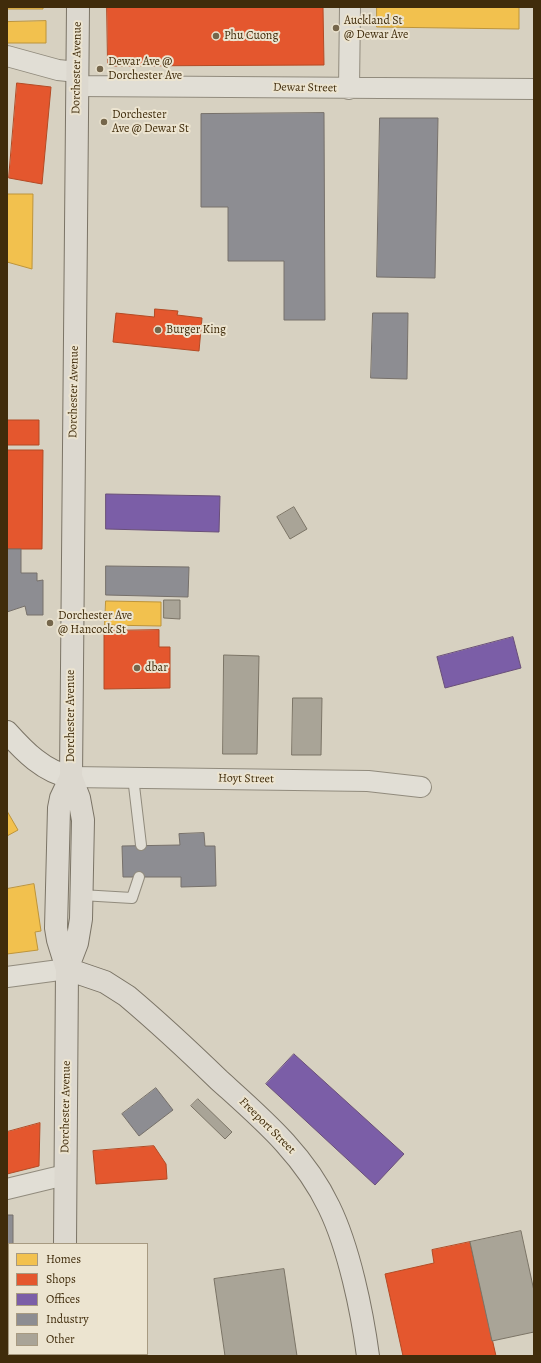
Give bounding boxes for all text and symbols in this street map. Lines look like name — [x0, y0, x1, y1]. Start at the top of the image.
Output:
place label: Auckland St @ Dewar Ave — [344, 14, 408, 42]
street label: Dorchester Avenue — [69, 22, 85, 114]
marker: Auckland St @ Dewar Ave — [331, 23, 341, 33]
place label: Phu Cuong — [224, 29, 278, 43]
marker: Phu Cuong — [211, 31, 221, 41]
place label: Dewar Ave @ Dorchester Ave — [108, 55, 182, 83]
marker: Dewar Ave @ Dorchester Ave — [95, 64, 105, 74]
street label: Dewar Street — [273, 80, 337, 96]
place label: Dorchester Ave @ Dewar St — [112, 108, 189, 136]
marker: Dorchester Ave @ Dewar St — [99, 117, 109, 127]
place label: Burger King — [166, 323, 226, 337]
marker: Burger King — [153, 325, 163, 335]
street label: Dorchester Avenue — [66, 346, 82, 438]
place label: Dorchester Ave @ Hancock St — [58, 609, 132, 637]
marker: Dorchester Ave @ Hancock St — [45, 618, 55, 628]
place label: dbar — [145, 661, 168, 675]
marker: dbar — [132, 663, 142, 673]
street label: Dorchester Avenue — [64, 670, 78, 762]
street label: Hoyt Street — [218, 771, 274, 787]
street label: Dorchester Avenue — [58, 1061, 74, 1153]
street label: Freeport Street — [236, 1095, 298, 1157]
legend — [8, 1243, 148, 1355]
text: Homes — [46, 1251, 81, 1267]
text: Shops — [46, 1271, 76, 1287]
text: Offices — [46, 1291, 80, 1307]
text: Industry — [46, 1311, 89, 1327]
text: Other — [46, 1331, 75, 1347]

